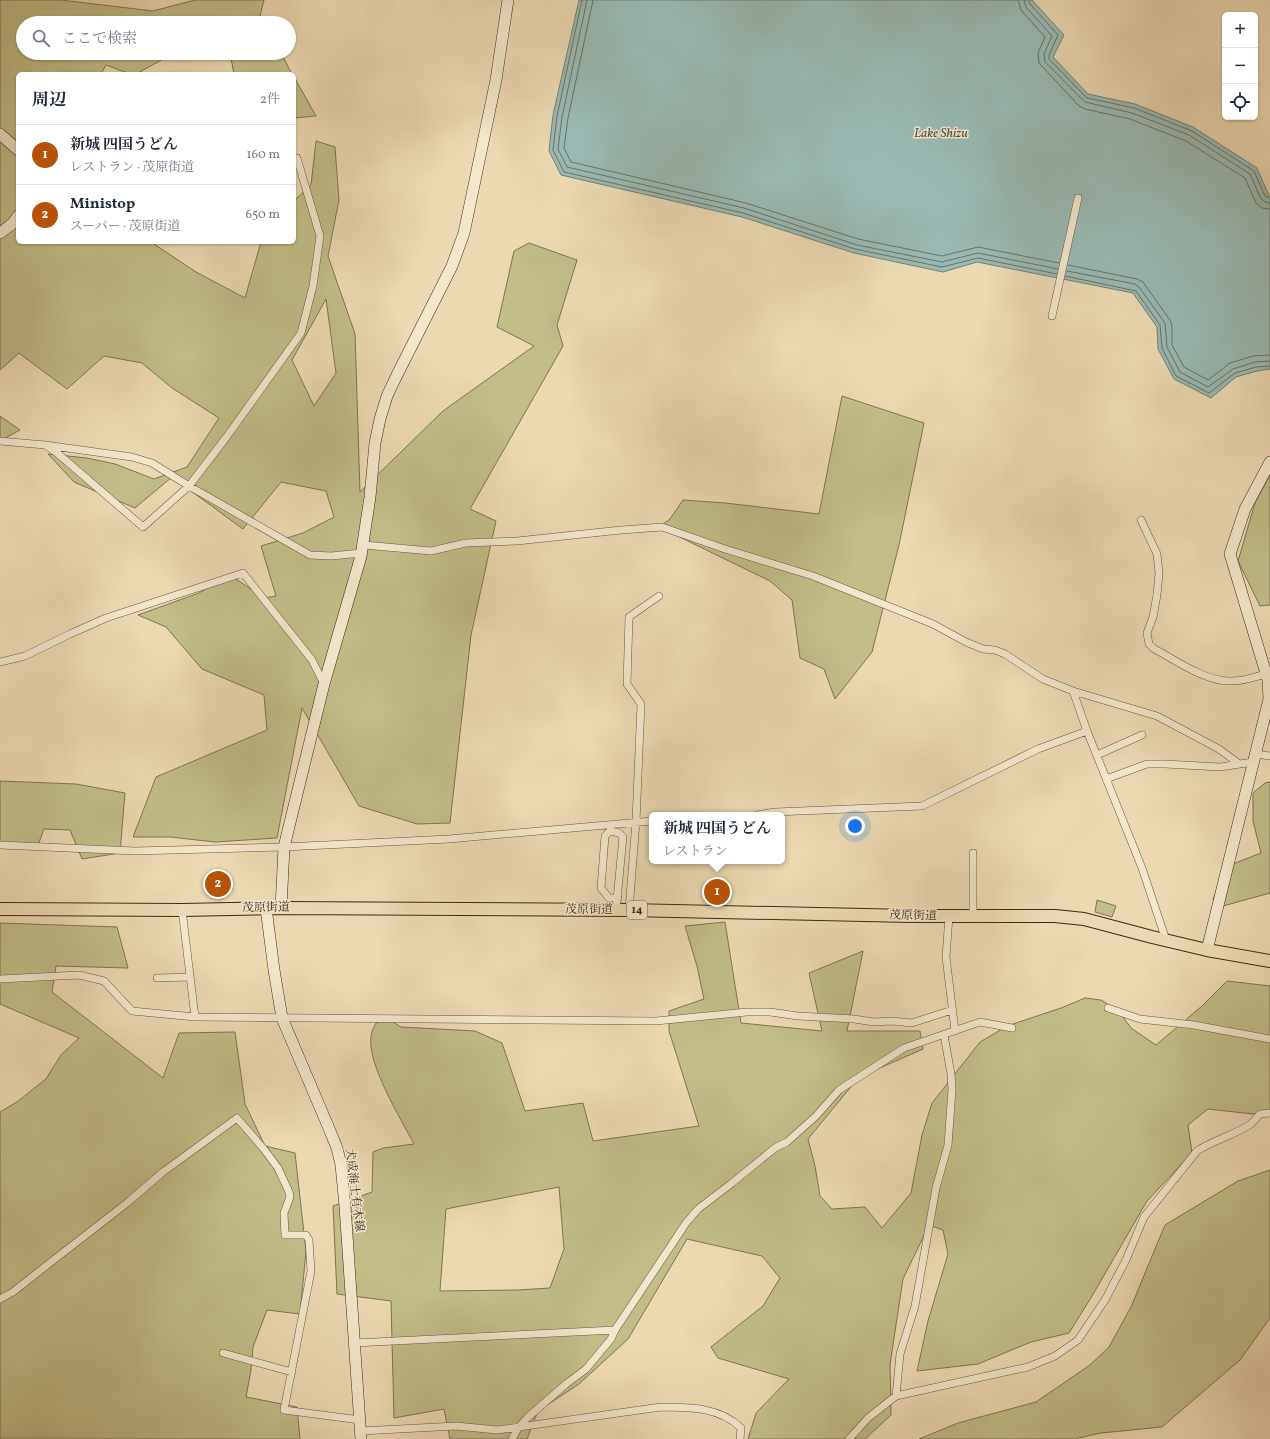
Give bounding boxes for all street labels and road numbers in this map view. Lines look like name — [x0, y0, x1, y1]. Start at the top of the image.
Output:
street label: 茂原街道 — [242, 900, 290, 916]
road number: 14 — [627, 901, 647, 919]
street label: 茂原街道 — [565, 902, 613, 918]
street label: 茂原街道 — [889, 908, 937, 924]
street label: 犬成海士有木線 — [341, 1147, 367, 1233]

